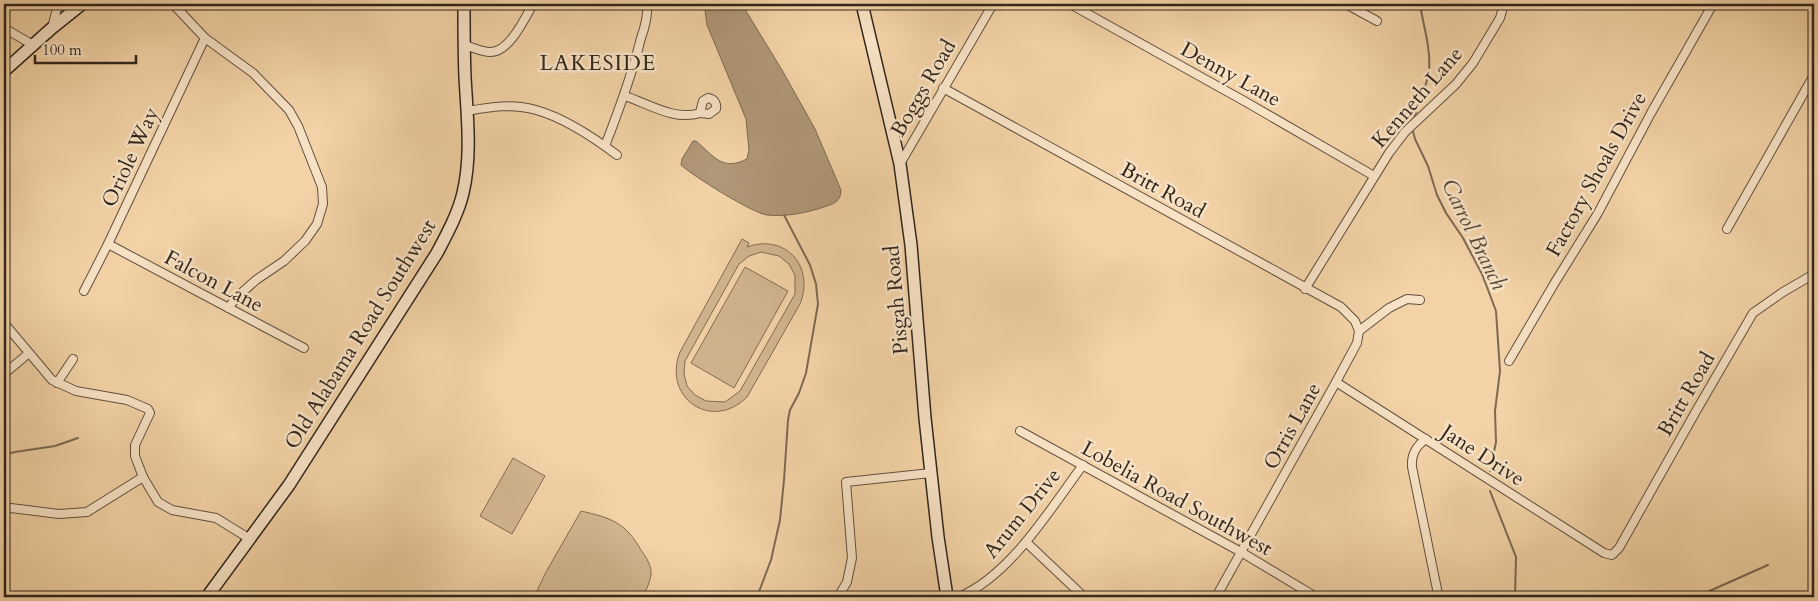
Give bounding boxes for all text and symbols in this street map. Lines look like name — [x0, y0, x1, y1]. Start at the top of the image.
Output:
scale bar — [35, 32, 136, 64]
street label: Boggs Road — [884, 34, 963, 142]
street label: Denny Lane — [1175, 35, 1286, 114]
text: 100 m — [42, 40, 82, 60]
street label: Kenneth Lane — [1365, 40, 1470, 154]
district label: LAKESIDE — [540, 48, 656, 78]
street label: Factory Shoals Drive — [1539, 87, 1654, 262]
street label: Oriole Way — [95, 103, 166, 212]
street label: Britt Road — [1115, 155, 1210, 226]
water label: Carrol Branch — [1434, 174, 1514, 296]
street label: Old Alabama Road Southwest — [278, 214, 443, 455]
street label: Falcon Lane — [159, 243, 268, 320]
street label: Pisgah Road — [877, 244, 916, 356]
street label: Britt Road — [1651, 347, 1722, 442]
street label: Orris Lane — [1257, 378, 1328, 475]
street label: Jane Drive — [1433, 416, 1530, 493]
street label: Lobelia Road Southwest — [1076, 434, 1278, 563]
street label: Arum Drive — [977, 462, 1068, 565]

